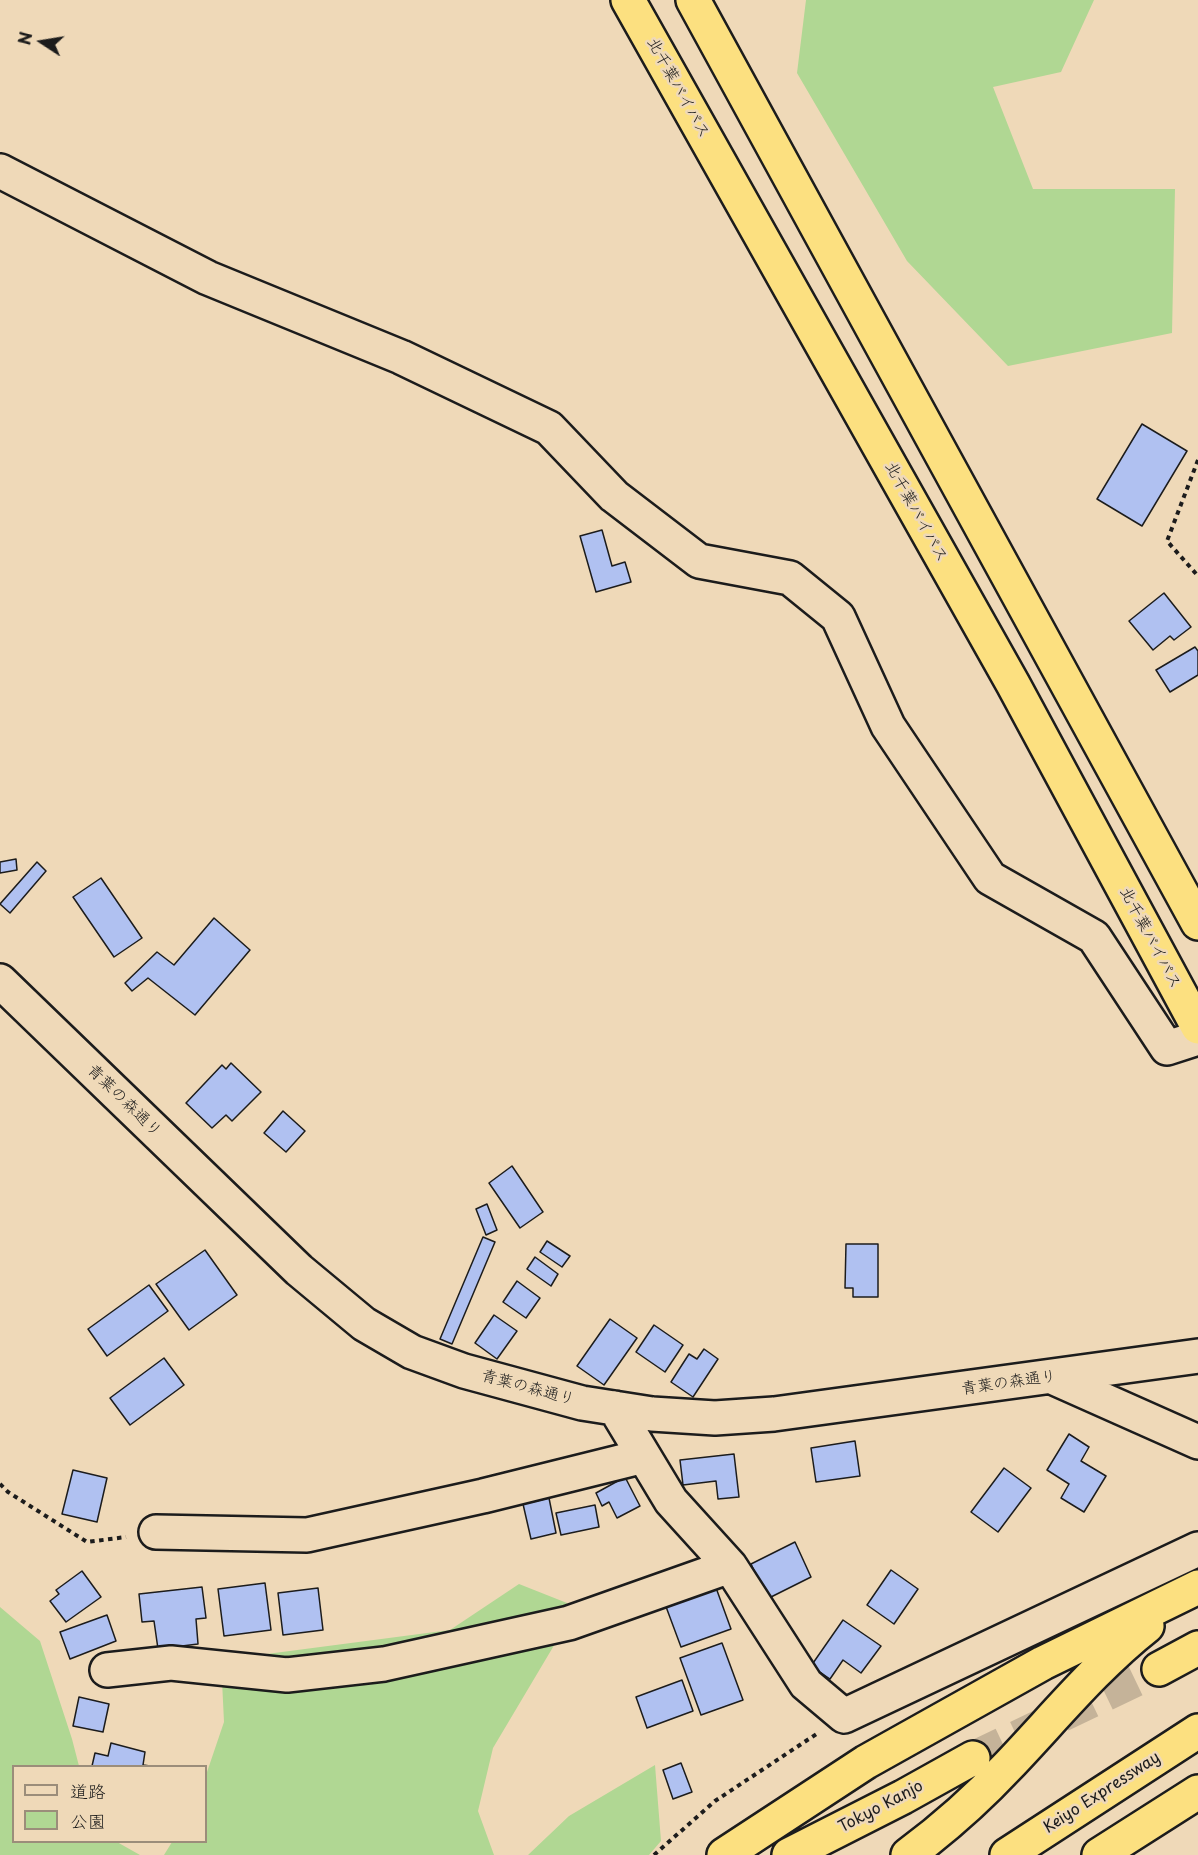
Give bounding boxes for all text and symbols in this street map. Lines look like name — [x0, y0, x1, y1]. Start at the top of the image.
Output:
north arrow — [12, 12, 72, 72]
text: N — [11, 30, 37, 47]
street label: 北千葉バイパス — [642, 34, 714, 142]
street label: 北千葉バイパス — [880, 458, 952, 566]
street label: 北千葉バイパス — [1115, 884, 1185, 992]
street label: 青葉の森通り — [83, 1061, 165, 1141]
street label: 青葉の森通り — [479, 1366, 577, 1410]
street label: 青葉の森通り — [960, 1367, 1058, 1399]
street label: Keiyo Expressway — [1040, 1748, 1164, 1838]
legend — [12, 1765, 207, 1843]
text: 道路 — [70, 1777, 106, 1804]
street label: Tokyo Kanjo — [835, 1777, 927, 1837]
text: 公園 — [70, 1807, 106, 1834]

